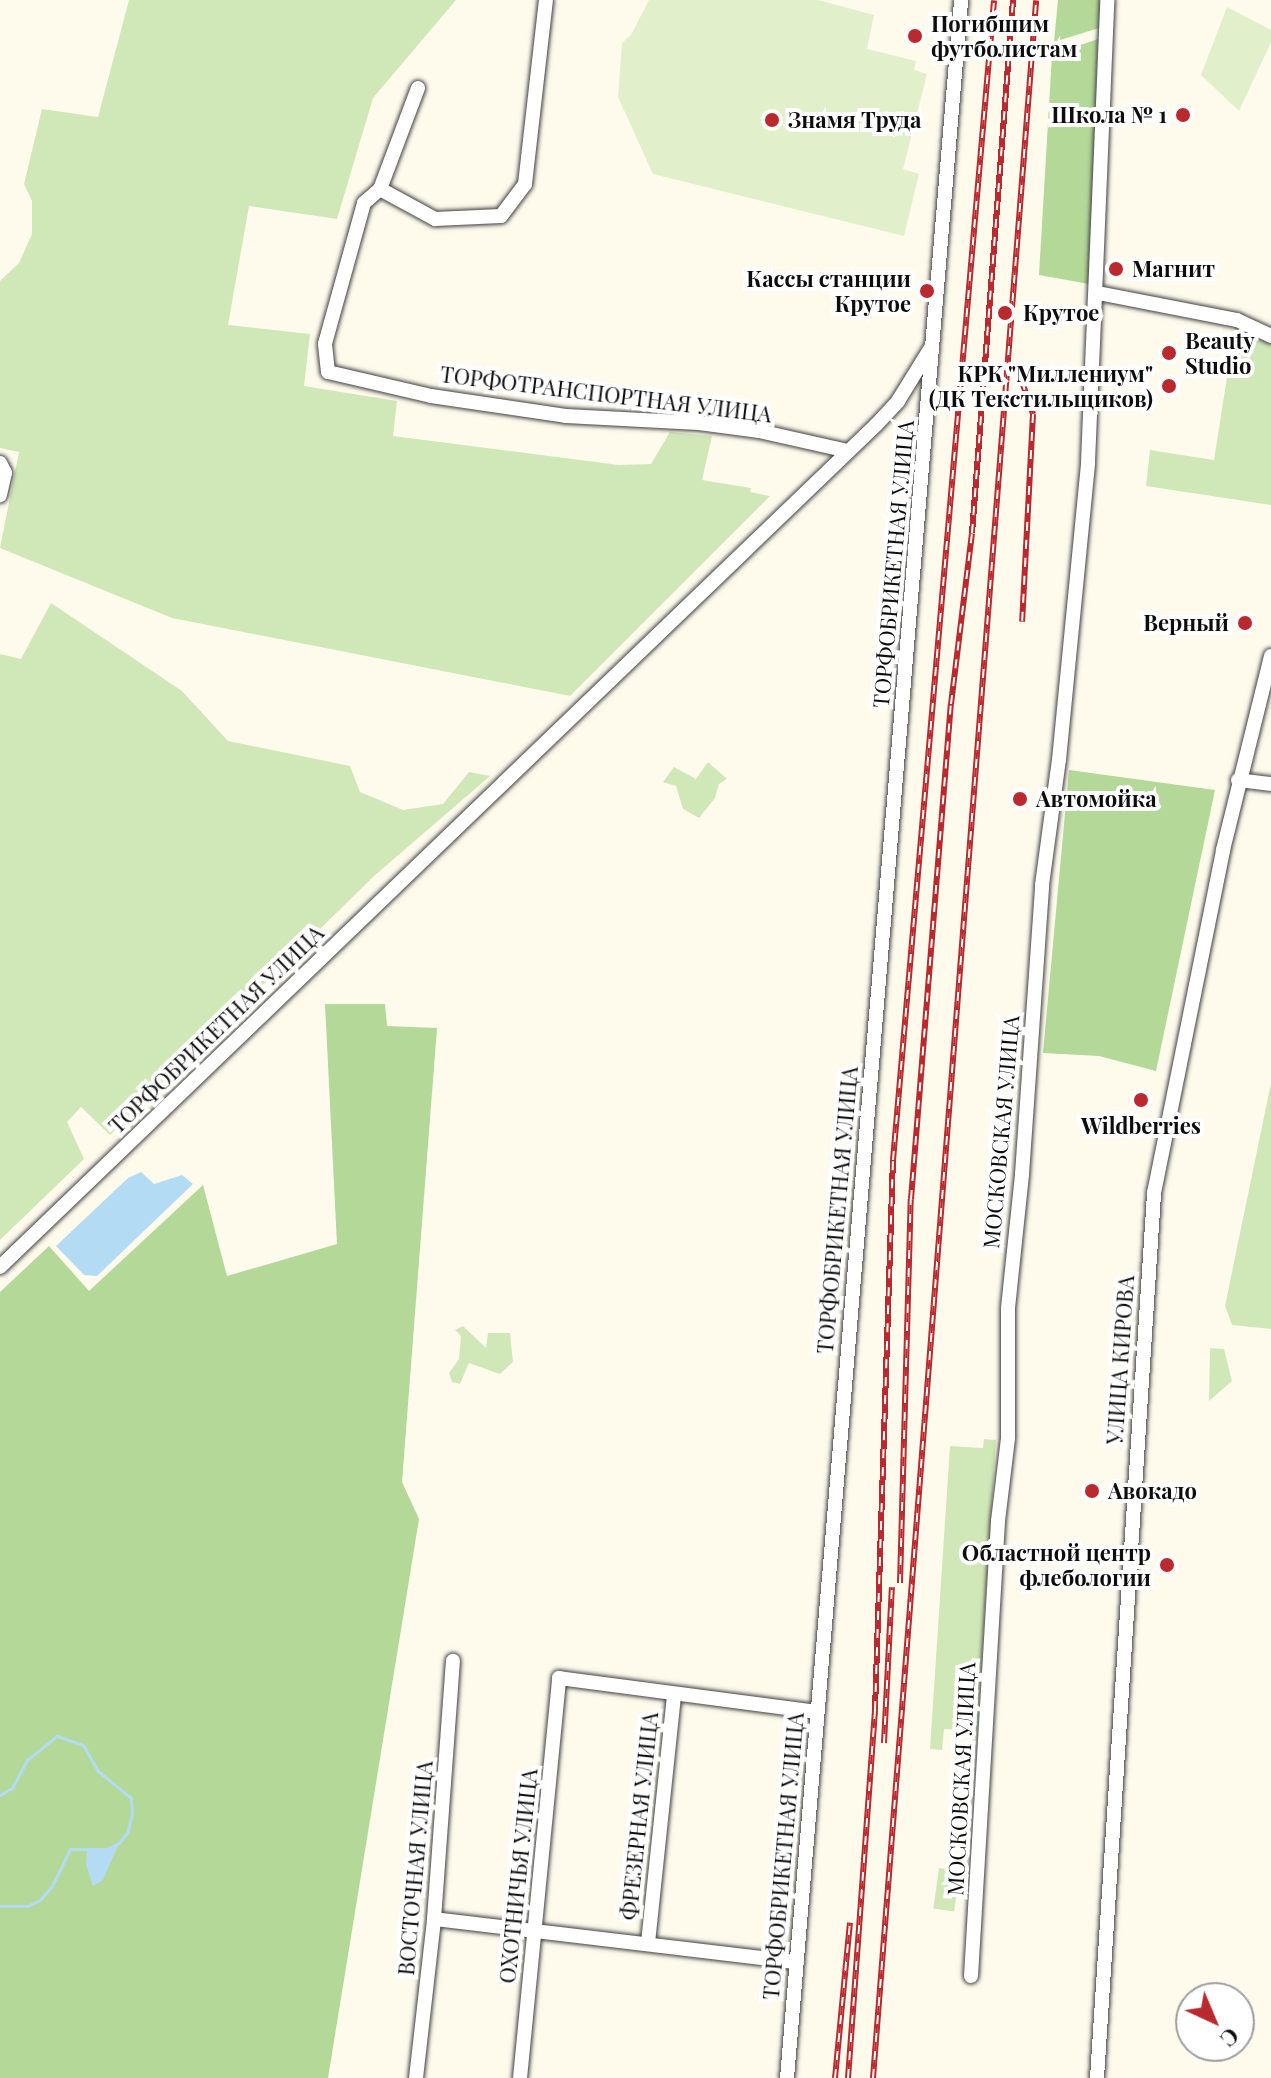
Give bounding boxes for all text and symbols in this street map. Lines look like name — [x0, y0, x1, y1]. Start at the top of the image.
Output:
place label: Погибшим футболистам — [931, 10, 1077, 62]
marker: Погибшим футболистам — [906, 27, 924, 45]
place label: Школа № 1 — [1051, 102, 1167, 128]
marker: Школа № 1 — [1174, 106, 1192, 124]
place label: Знамя Труда — [788, 107, 921, 133]
marker: Знамя Труда — [763, 111, 781, 129]
place label: Магнит — [1132, 256, 1215, 282]
marker: Магнит — [1107, 260, 1125, 278]
place label: Кассы станции Крутое — [746, 265, 911, 316]
marker: Кассы станции Крутое — [918, 282, 936, 300]
place label: Крутое — [1023, 300, 1099, 326]
marker: Крутое — [994, 302, 1016, 324]
place label: Beauty Studio — [1185, 327, 1255, 378]
marker: Beauty Studio — [1160, 344, 1178, 362]
place label: КРК "Миллениум" (ДК Текстильщиков) — [929, 360, 1153, 412]
street label: ТОРФОТРАНСПОРТНАЯ УЛИЦА — [439, 361, 773, 427]
marker: КРК "Миллениум" (ДК Текстильщиков) — [1160, 377, 1178, 395]
street label: ТОРФОБРИКЕТНАЯ УЛИЦА — [867, 419, 919, 709]
place label: Верный — [1143, 610, 1229, 636]
marker: Верный — [1236, 614, 1254, 632]
place label: Автомойка — [1036, 786, 1157, 812]
marker: Автомойка — [1011, 790, 1029, 808]
street label: ТОРФОБРИКЕТНАЯ УЛИЦА — [103, 919, 329, 1139]
street label: МОСКОВСКАЯ УЛИЦА — [978, 1014, 1024, 1250]
street label: ТОРФОБРИКЕТНАЯ УЛИЦА — [811, 1065, 863, 1355]
marker: Wildberries — [1132, 1091, 1150, 1109]
place label: Wildberries — [1081, 1113, 1201, 1139]
street label: УЛИЦА КИРОВА — [1101, 1275, 1139, 1445]
place label: Авокадо — [1108, 1478, 1197, 1504]
marker: Авокадо — [1083, 1482, 1101, 1500]
place label: Областной центр флебологии — [962, 1539, 1151, 1590]
marker: Областной центр флебологии — [1158, 1556, 1176, 1574]
street label: МОСКОВСКАЯ УЛИЦА — [942, 1661, 980, 1897]
street label: ФРЕЗЕРНАЯ УЛИЦА — [615, 1711, 663, 1921]
street label: ТОРФОБРИКЕТНАЯ УЛИЦА — [757, 1711, 809, 2001]
street label: ВОСТОЧНАЯ УЛИЦА — [392, 1759, 438, 1977]
street label: ОХОТНИЧЬЯ УЛИЦА — [494, 1767, 542, 1985]
north arrow — [1175, 1982, 1255, 2062]
text: С — [1214, 2022, 1246, 2054]

